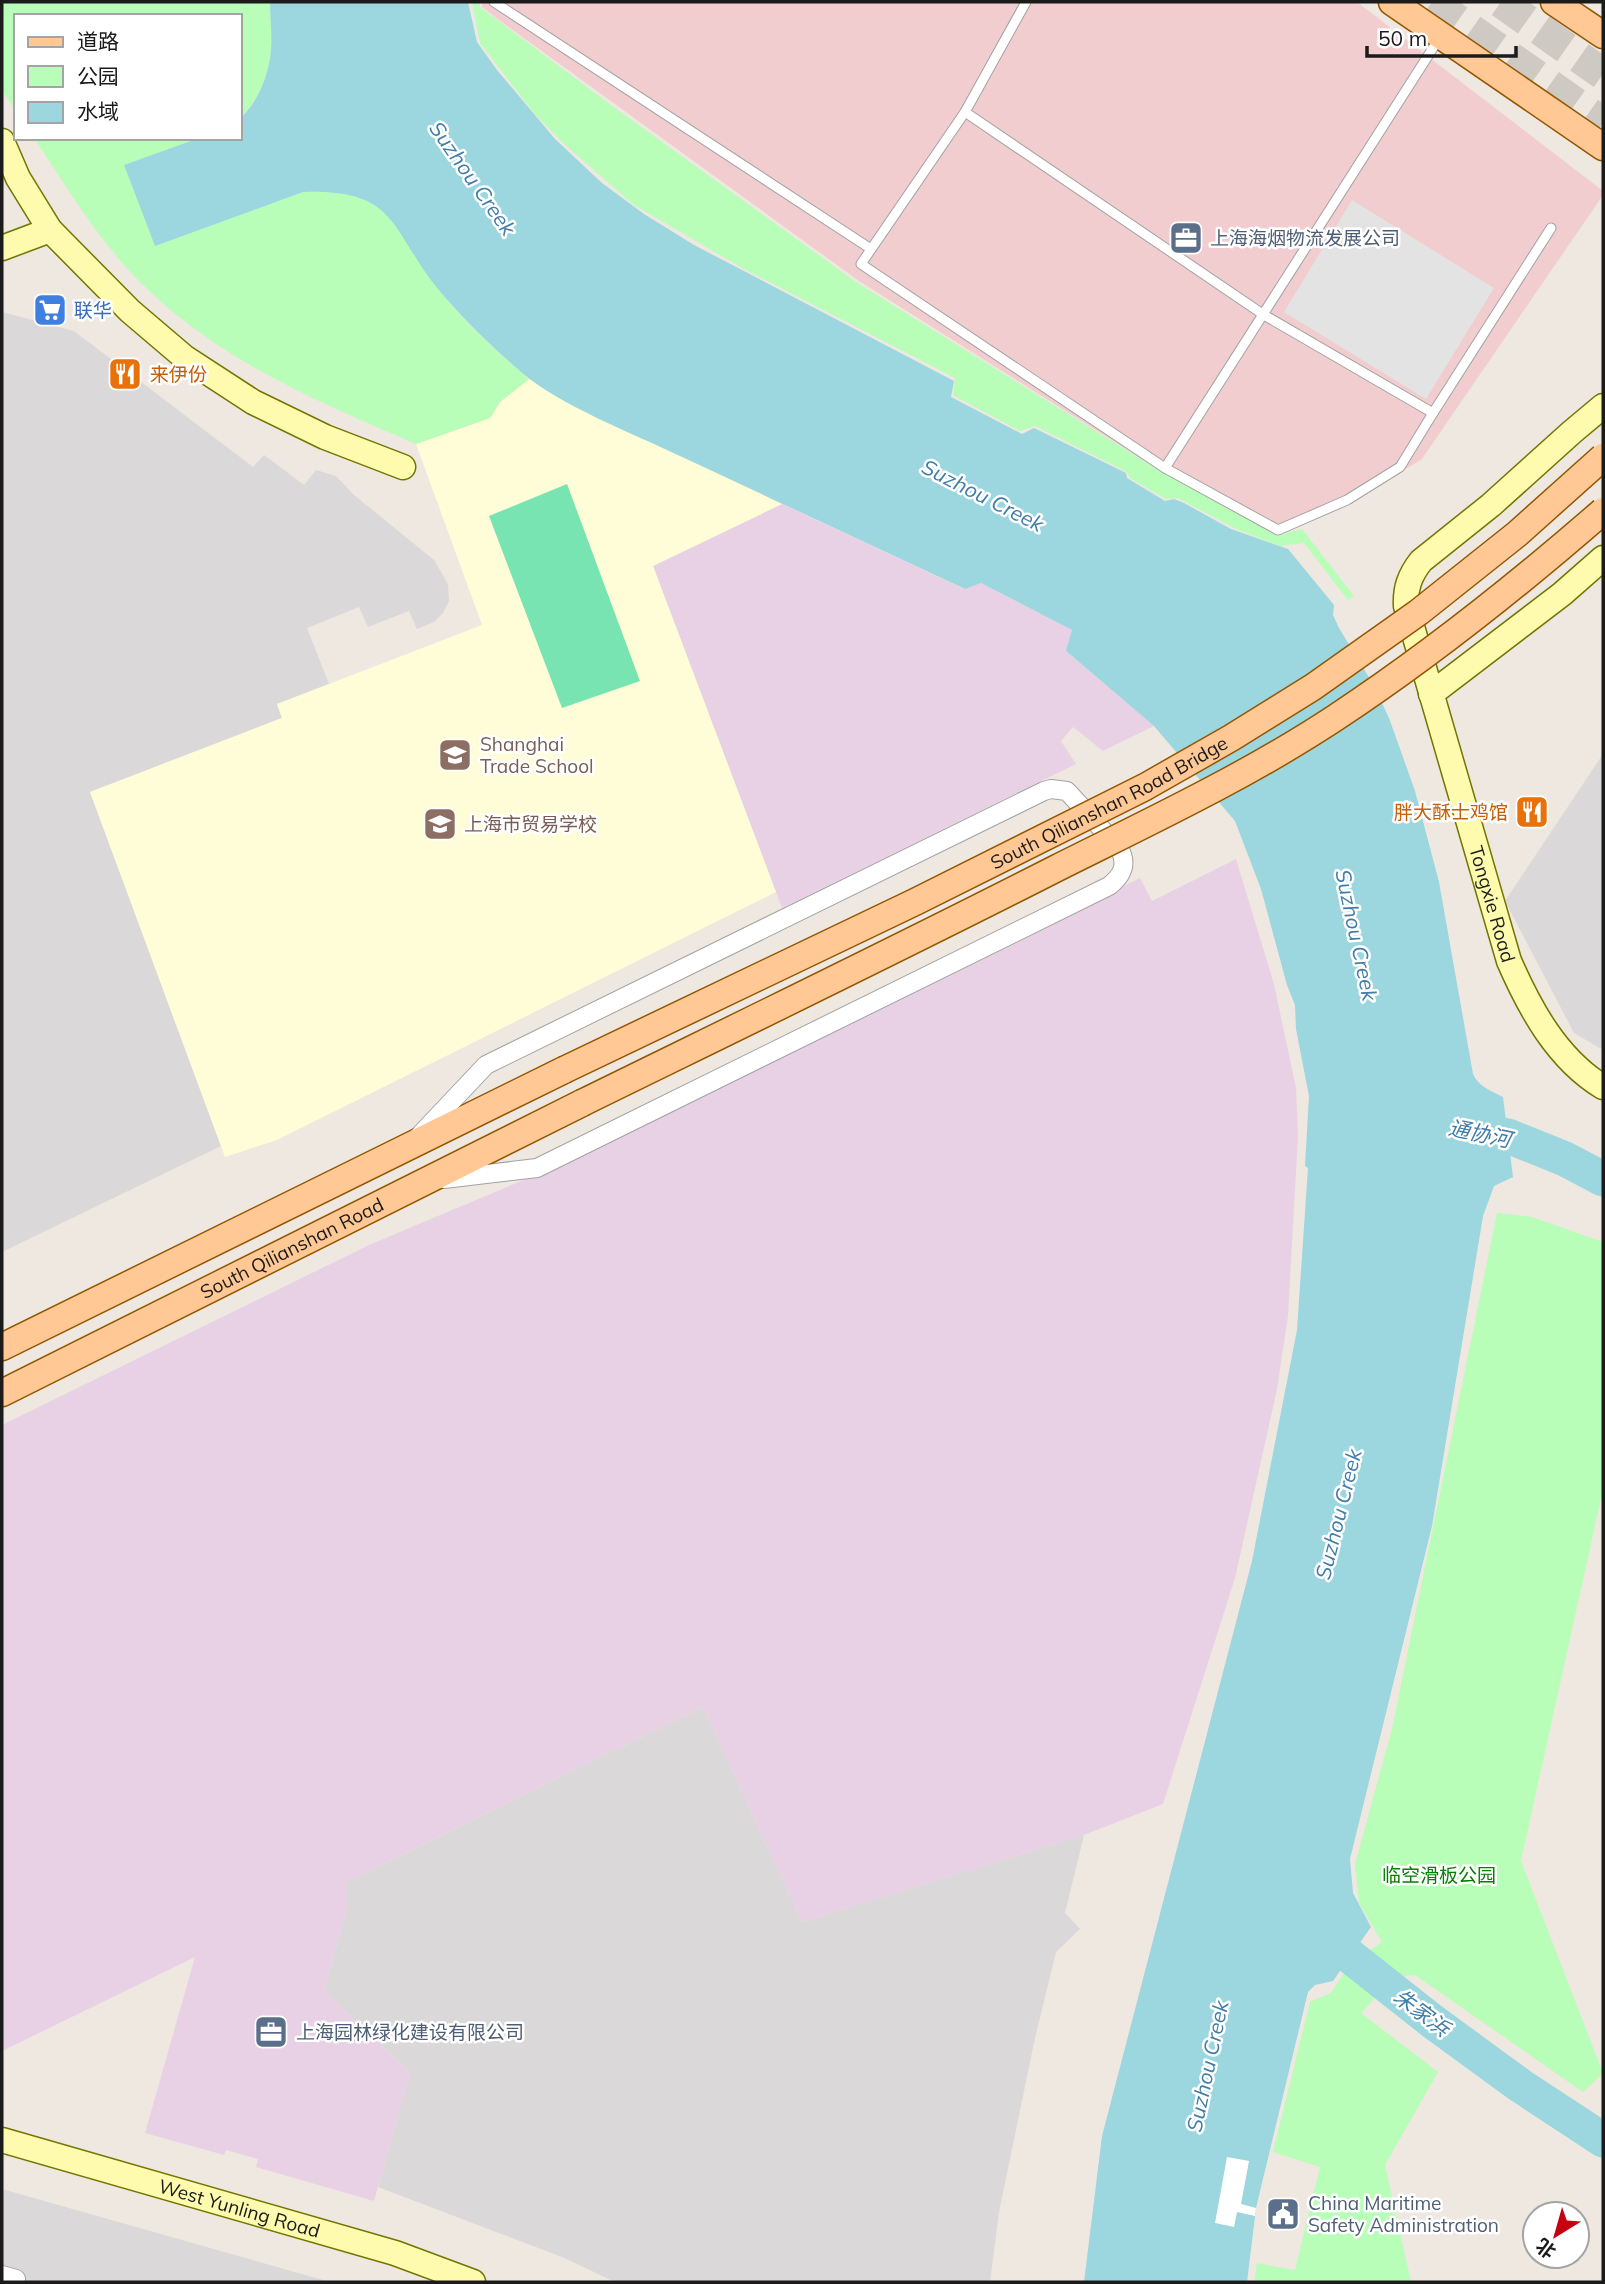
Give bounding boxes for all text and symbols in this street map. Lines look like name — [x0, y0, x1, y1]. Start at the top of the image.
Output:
legend — [14, 14, 242, 140]
scale bar — [1367, 14, 1516, 58]
text: 50 m — [1378, 25, 1427, 51]
text: 道路 — [77, 28, 119, 54]
text: 公园 — [77, 63, 119, 89]
text: 水域 — [77, 98, 119, 124]
water label: Suzhou Creek — [424, 116, 523, 241]
office icon: 上海海烟物流发展公司 — [1167, 219, 1205, 257]
place label: 上海海烟物流发展公司 — [1210, 226, 1400, 250]
supermarket icon: 联华 — [31, 291, 69, 329]
place label: 联华 — [74, 298, 112, 322]
restaurant icon: 来伊份 — [106, 355, 144, 393]
place label: 来伊份 — [150, 362, 207, 386]
water label: Suzhou Creek — [918, 453, 1049, 537]
street label: South Qilianshan Road Bridge — [986, 731, 1232, 874]
place label: Shanghai Trade School — [480, 732, 594, 778]
school or university icon: Shanghai Trade School — [436, 736, 474, 774]
restaurant icon: 胖大酥士鸡馆 — [1513, 793, 1551, 831]
place label: 胖大酥士鸡馆 — [1394, 800, 1508, 824]
school or university icon: 上海市贸易学校 — [421, 805, 459, 843]
place label: 上海市贸易学校 — [464, 812, 597, 836]
street label: Tongxie Road — [1464, 843, 1521, 965]
water label: Suzhou Creek — [1330, 867, 1384, 1004]
water label: 通协河 — [1446, 1114, 1517, 1153]
street label: South Qilianshan Road — [196, 1192, 387, 1304]
water label: Suzhou Creek — [1309, 1445, 1367, 1582]
park label: 临空滑板公园 — [1382, 1863, 1496, 1887]
water label: 朱家浜 — [1389, 1983, 1457, 2043]
water label: Suzhou Creek — [1180, 1997, 1234, 2134]
office icon: 上海园林绿化建设有限公司 — [252, 2013, 290, 2051]
place label: 上海园林绿化建设有限公司 — [296, 2020, 524, 2044]
street label: West Yunling Road — [156, 2174, 323, 2243]
place label: China Maritime Safety Administration — [1308, 2191, 1499, 2237]
public building icon: China Maritime Safety Administration — [1264, 2195, 1302, 2233]
north arrow — [1521, 2200, 1591, 2270]
text: 北 — [1531, 2233, 1561, 2264]

